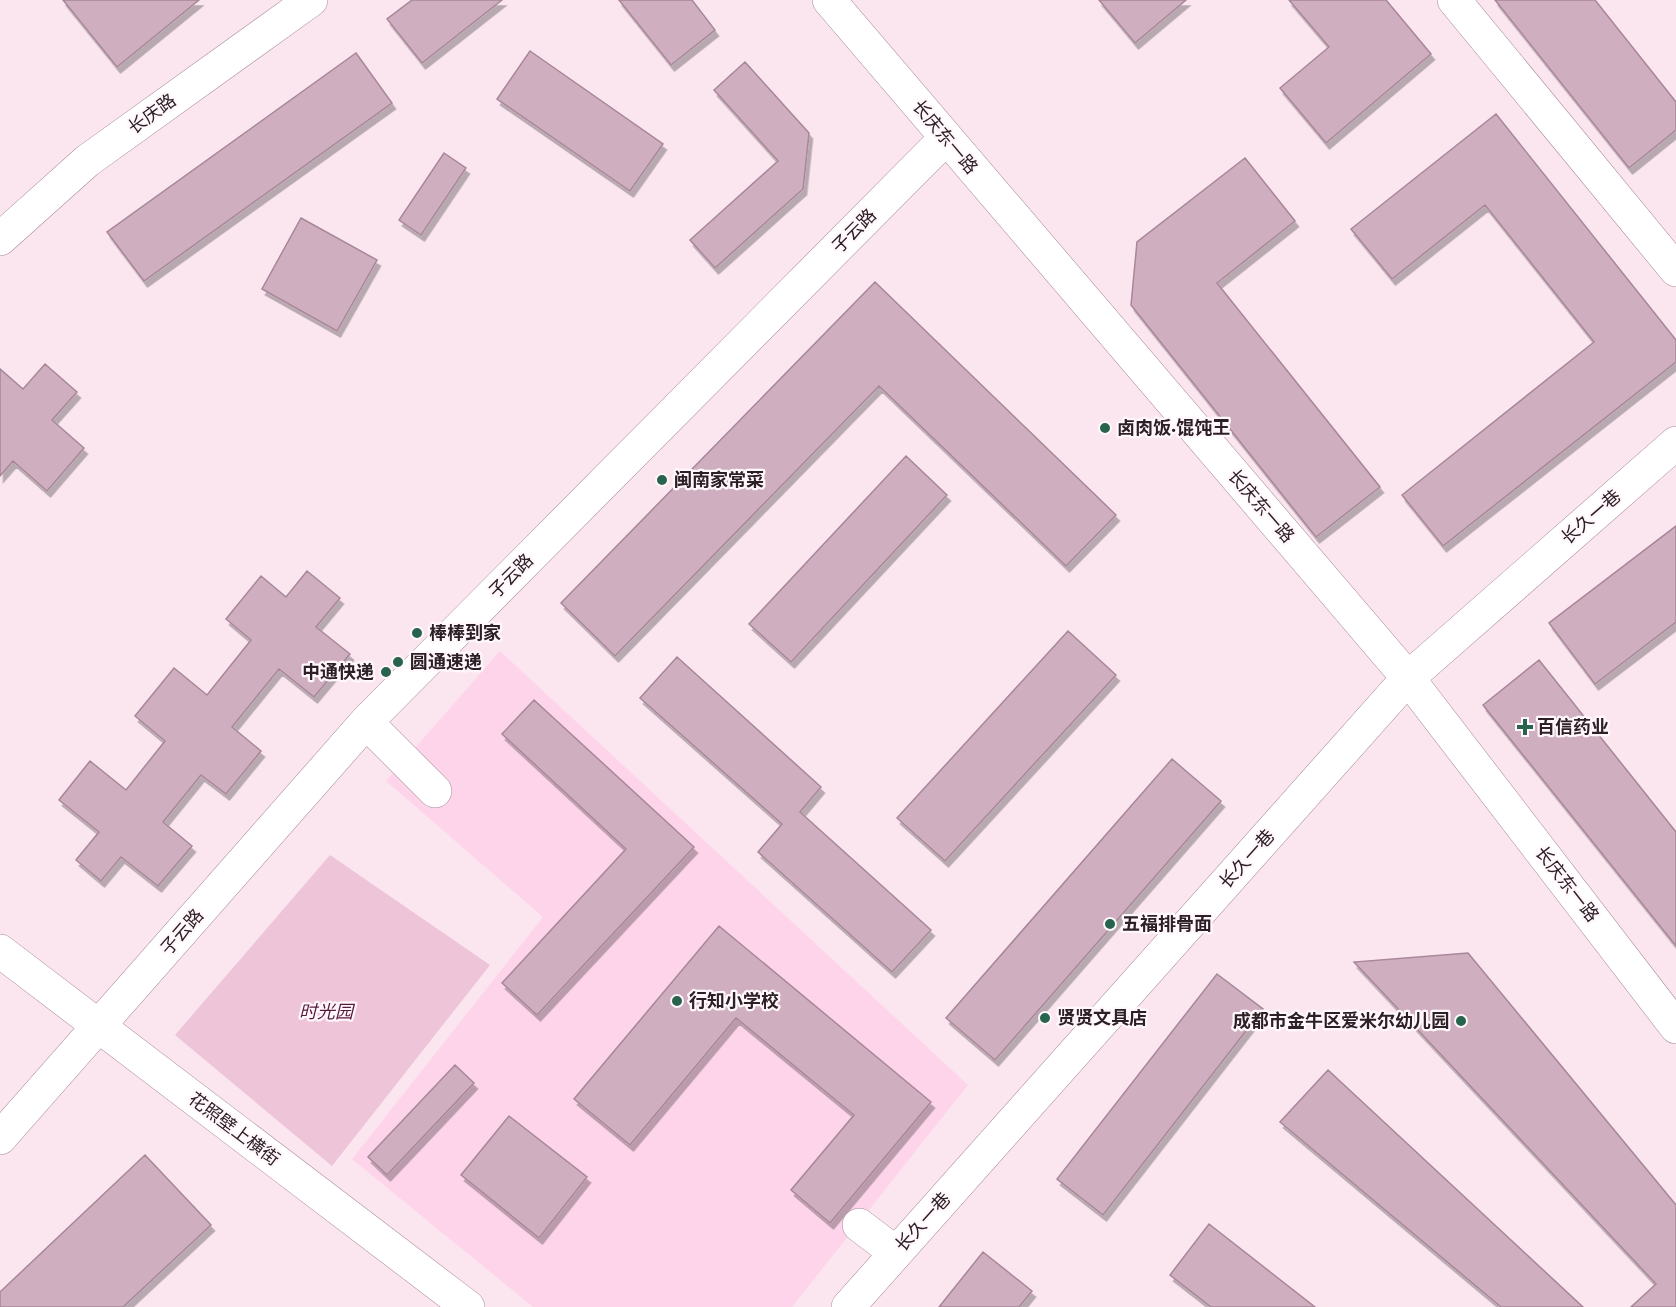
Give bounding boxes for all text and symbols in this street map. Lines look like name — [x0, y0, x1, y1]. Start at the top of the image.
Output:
street label: 长庆路 — [124, 90, 180, 138]
street label: 长庆东一路 — [908, 96, 982, 178]
street label: 子云路 — [828, 205, 880, 257]
place label: 卤肉饭·馄饨王 — [1117, 418, 1230, 438]
marker: 卤肉饭·馄饨王 — [1098, 421, 1112, 435]
street label: 长庆东一路 — [1224, 465, 1298, 547]
place label: 闽南家常菜 — [674, 470, 764, 490]
marker: 闽南家常菜 — [655, 473, 669, 487]
street label: 长久一巷 — [1557, 486, 1625, 548]
street label: 子云路 — [485, 550, 537, 602]
place label: 棒棒到家 — [429, 623, 501, 643]
marker: 棒棒到家 — [410, 626, 424, 640]
place label: 圆通速递 — [410, 652, 482, 672]
marker: 圆通速递 — [391, 655, 405, 669]
place label: 中通快递 — [302, 662, 374, 682]
marker: 中通快递 — [379, 665, 393, 679]
place label: 百信药业 — [1537, 717, 1609, 737]
marker: 百信药业 — [1518, 720, 1532, 734]
street label: 长久一巷 — [1215, 826, 1279, 892]
street label: 长庆东一路 — [1531, 842, 1603, 926]
street label: 子云路 — [157, 905, 207, 959]
place label: 五福排骨面 — [1122, 914, 1212, 934]
marker: 五福排骨面 — [1103, 917, 1117, 931]
place label: 行知小学校 — [689, 990, 779, 1011]
marker: 行知小学校 — [670, 994, 684, 1008]
park label: 时光园 — [299, 1002, 356, 1022]
place label: 贤贤文具店 — [1057, 1008, 1147, 1028]
marker: 贤贤文具店 — [1038, 1011, 1052, 1025]
place label: 成都市金牛区爱米尔幼儿园 — [1233, 1011, 1449, 1031]
marker: 成都市金牛区爱米尔幼儿园 — [1454, 1014, 1468, 1028]
street label: 花照壁上横街 — [185, 1089, 283, 1169]
street label: 长久一巷 — [891, 1189, 955, 1255]

